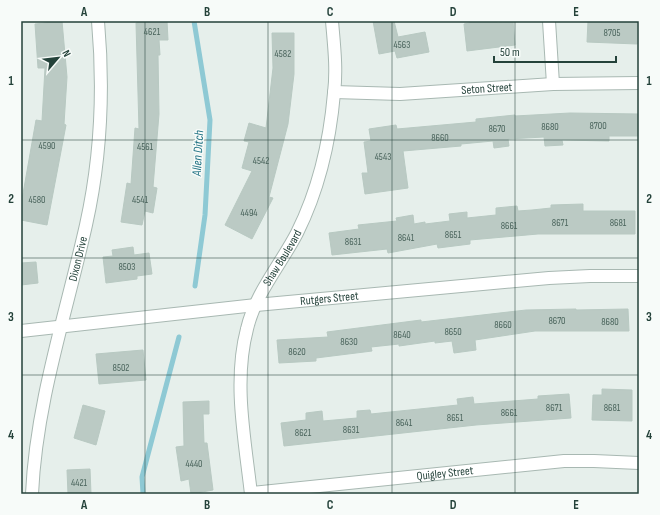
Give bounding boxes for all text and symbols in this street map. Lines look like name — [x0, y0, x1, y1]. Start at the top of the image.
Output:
text: A — [80, 4, 88, 20]
text: B — [204, 4, 210, 20]
text: C — [327, 4, 334, 20]
text: D — [450, 4, 457, 20]
text: E — [573, 4, 579, 20]
house number: 4621 — [144, 26, 161, 38]
house number: 8705 — [604, 27, 620, 39]
north arrow — [38, 38, 78, 78]
scale bar — [494, 38, 616, 64]
house number: 4563 — [394, 39, 410, 51]
text: 50 m — [500, 45, 520, 60]
text: N — [59, 48, 74, 59]
house number: 4582 — [275, 48, 291, 60]
text: 1 — [8, 73, 14, 89]
text: 1 — [646, 73, 652, 89]
street label: Seton Street — [461, 80, 513, 98]
house number: 8700 — [589, 120, 607, 132]
house number: 8680 — [541, 121, 559, 133]
house number: 8670 — [488, 123, 506, 135]
water label: Allen Ditch — [189, 129, 207, 177]
house number: 8660 — [431, 132, 449, 144]
house number: 4590 — [38, 140, 56, 152]
house number: 4561 — [137, 141, 154, 153]
house number: 4543 — [375, 151, 391, 163]
house number: 4542 — [253, 155, 269, 167]
text: 2 — [8, 191, 14, 207]
text: 2 — [646, 191, 652, 207]
house number: 4580 — [28, 194, 46, 206]
house number: 4541 — [132, 194, 148, 206]
house number: 4494 — [240, 207, 258, 219]
house number: 8671 — [552, 217, 569, 229]
house number: 8681 — [610, 217, 627, 229]
house number: 8661 — [501, 220, 518, 232]
street label: Shaw Boulevard — [260, 227, 305, 289]
house number: 8651 — [445, 229, 462, 241]
house number: 8641 — [398, 232, 415, 244]
street label: Dixon Drive — [66, 235, 91, 283]
house number: 8631 — [345, 236, 362, 248]
house number: 8503 — [118, 261, 136, 273]
street label: Rutgers Street — [299, 289, 360, 309]
text: 3 — [8, 309, 14, 325]
text: 3 — [646, 309, 652, 325]
house number: 8670 — [548, 315, 566, 327]
house number: 8680 — [601, 316, 619, 328]
house number: 8660 — [494, 319, 512, 331]
house number: 8650 — [444, 326, 462, 338]
house number: 8640 — [393, 329, 411, 341]
house number: 8630 — [340, 336, 358, 348]
house number: 8620 — [288, 346, 306, 358]
house number: 8502 — [113, 362, 129, 374]
house number: 8671 — [546, 402, 563, 414]
house number: 8681 — [604, 402, 621, 414]
house number: 8661 — [501, 407, 518, 419]
house number: 8651 — [447, 412, 464, 424]
house number: 8641 — [396, 417, 413, 429]
house number: 8631 — [343, 424, 360, 436]
text: 4 — [8, 427, 14, 443]
house number: 8621 — [295, 427, 312, 439]
text: 4 — [646, 427, 652, 443]
house number: 4440 — [185, 458, 203, 470]
street label: Quigley Street — [416, 463, 474, 484]
house number: 4421 — [71, 477, 88, 489]
text: A — [80, 497, 88, 513]
text: B — [204, 497, 210, 513]
text: C — [327, 497, 334, 513]
text: D — [450, 497, 457, 513]
text: E — [573, 497, 579, 513]

